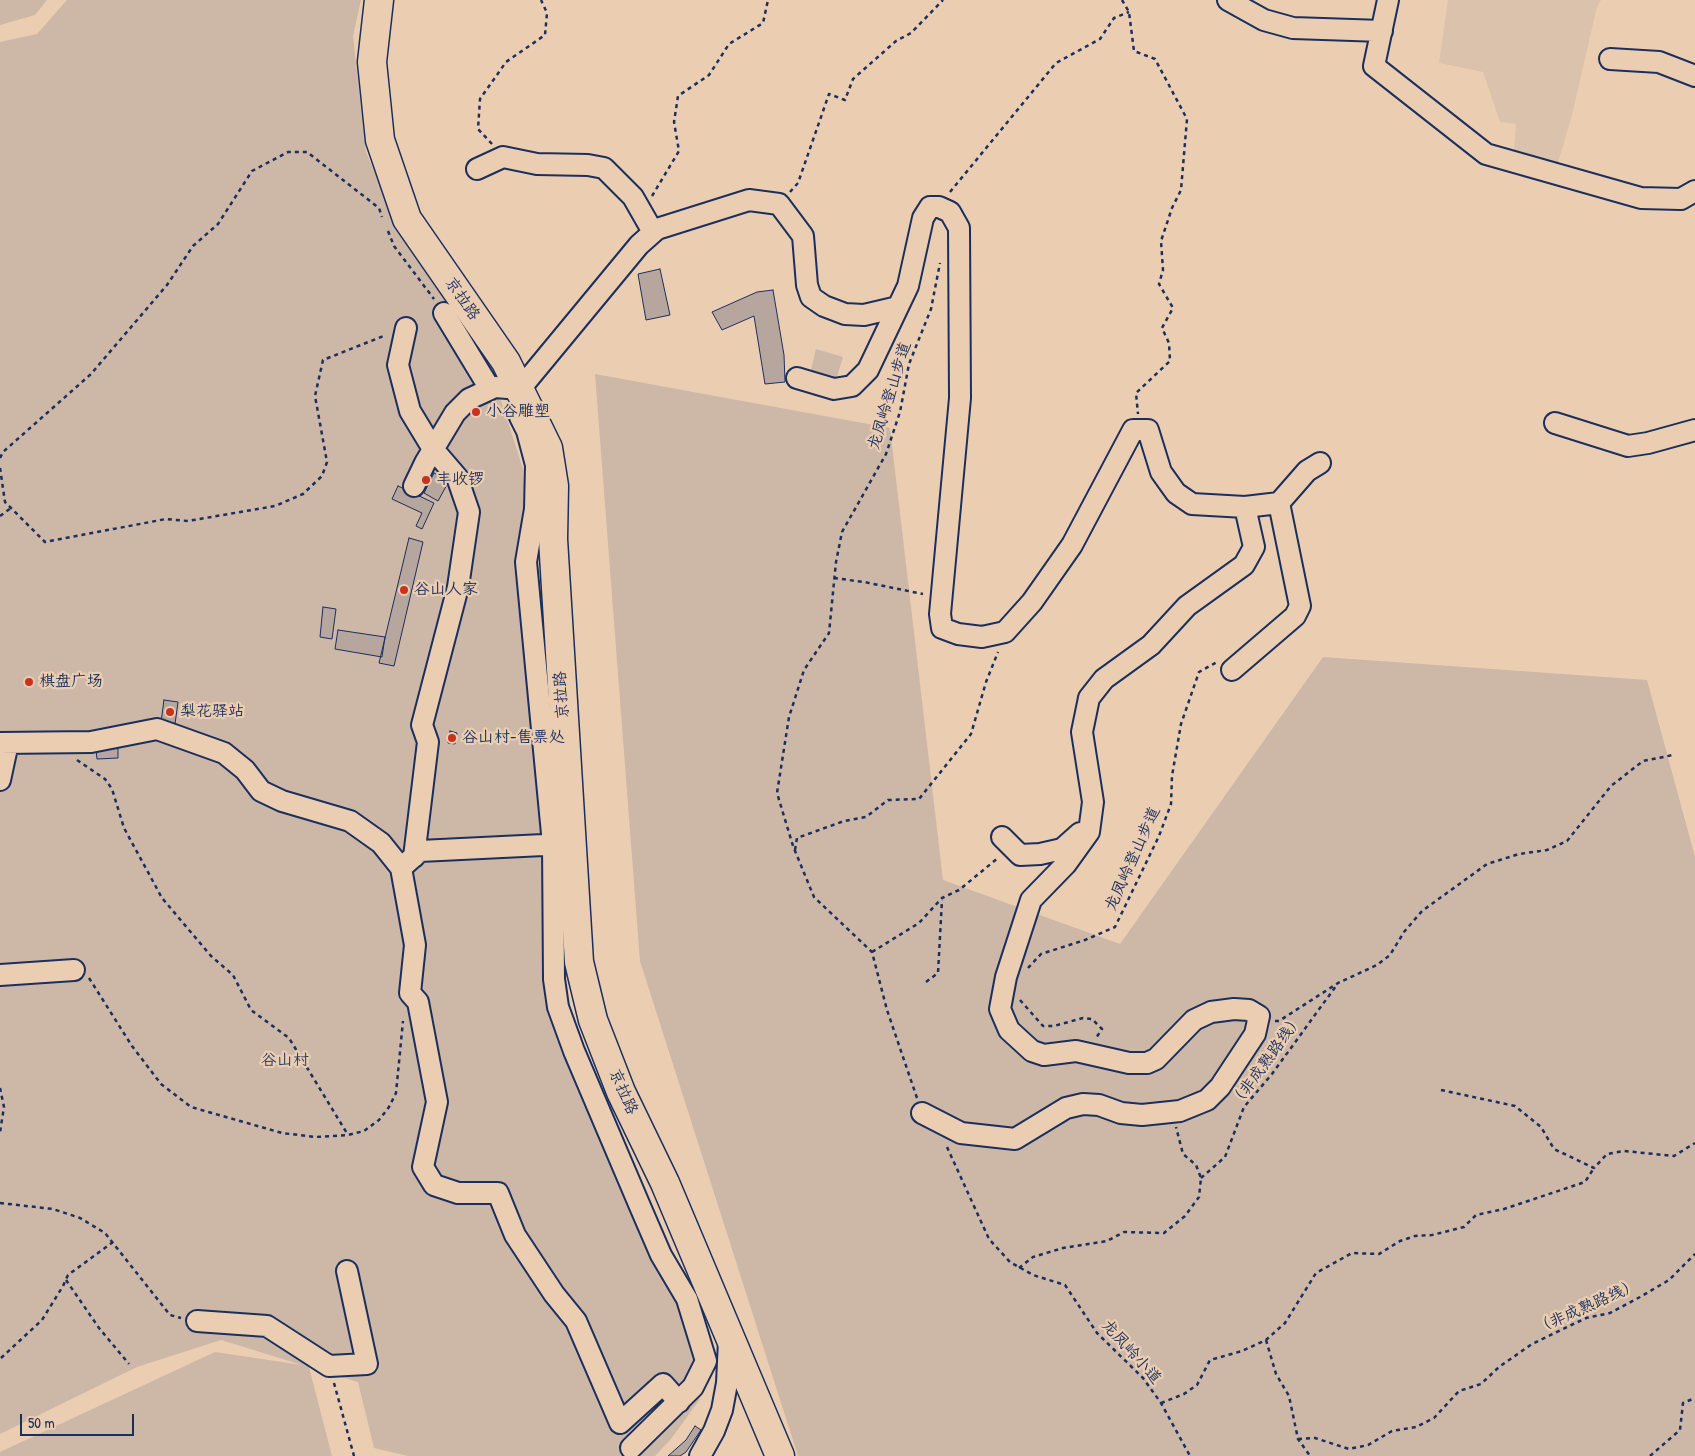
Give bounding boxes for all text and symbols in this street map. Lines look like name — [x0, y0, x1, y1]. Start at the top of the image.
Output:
street label: 京拉路 — [440, 274, 484, 324]
street label: 龙凤岭登山步道 — [864, 340, 916, 452]
place label: 小谷雕塑 — [486, 402, 550, 422]
marker: 小谷雕塑 — [470, 406, 482, 418]
place label: 丰收锣 — [436, 470, 484, 490]
marker: 丰收锣 — [420, 474, 432, 486]
place label: 谷山人家 — [414, 580, 478, 600]
marker: 谷山人家 — [398, 584, 410, 596]
street label: 京拉路 — [551, 670, 573, 720]
place label: 棋盘广场 — [39, 672, 103, 692]
marker: 棋盘广场 — [23, 676, 35, 688]
place label: 梨花驿站 — [180, 702, 244, 722]
marker: 梨花驿站 — [164, 706, 176, 718]
place label: 谷山村-售票处 — [462, 728, 564, 748]
marker: 谷山村-售票处 — [446, 732, 458, 744]
street label: 龙凤岭登山步道 — [1101, 804, 1165, 914]
street label: （非成熟路线） — [1226, 1010, 1308, 1112]
park label: 谷山村 — [261, 1051, 309, 1071]
street label: 京拉路 — [604, 1066, 642, 1118]
street label: （非成熟路线） — [1532, 1275, 1642, 1339]
street label: 龙凤岭小道 — [1097, 1316, 1165, 1388]
scale bar — [22, 1404, 136, 1436]
text: 50 m — [28, 1412, 55, 1433]

